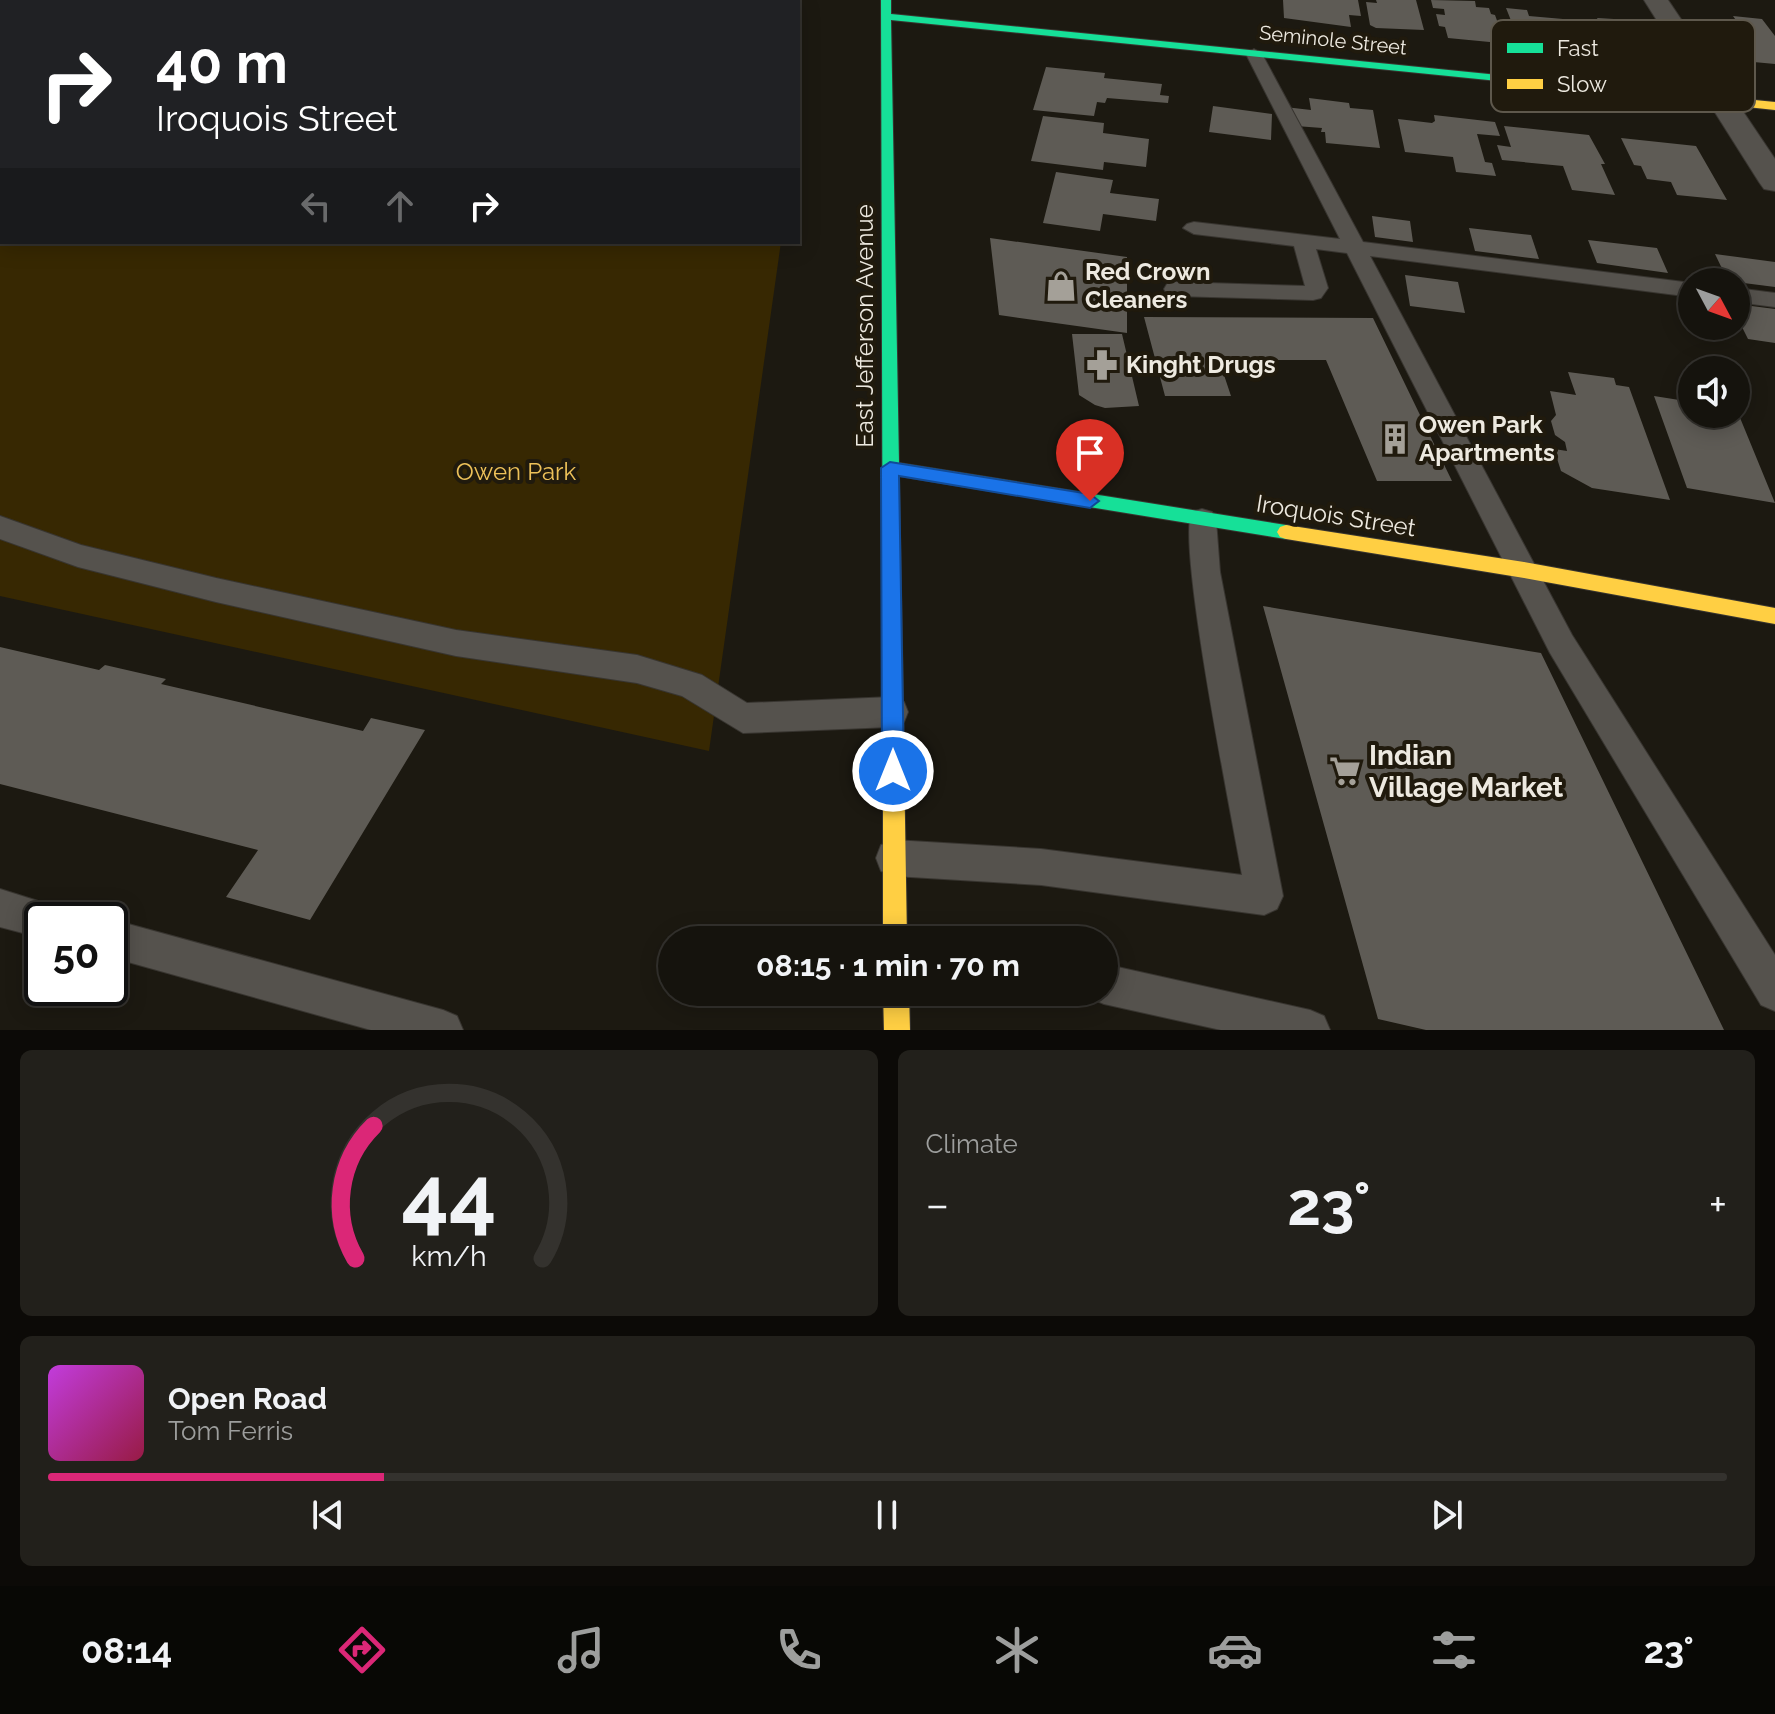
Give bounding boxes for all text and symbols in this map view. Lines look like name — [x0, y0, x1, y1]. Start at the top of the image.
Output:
street label: Seminole Street — [1258, 20, 1408, 60]
legend — [1491, 20, 1755, 112]
text: 40 m — [156, 30, 288, 96]
icon: right — [24, 32, 128, 136]
text: Fast — [1557, 35, 1599, 61]
text: Slow — [1557, 71, 1607, 97]
text: Iroquois Street — [156, 97, 398, 139]
icon: left — [294, 184, 338, 228]
icon: ahead — [378, 184, 422, 228]
icon: right — [462, 184, 506, 228]
street label: East Jefferson Avenue — [850, 204, 879, 448]
place label: Red Crown Cleaners — [1085, 257, 1210, 314]
north arrow — [1678, 268, 1750, 340]
map controls — [1678, 268, 1750, 428]
shop icon: Red Crown Cleaners — [1044, 269, 1078, 303]
pharmacy icon: Kinght Drugs — [1085, 348, 1119, 382]
place label: Kinght Drugs — [1126, 350, 1276, 379]
button: sound — [1678, 356, 1750, 428]
place label: Owen Park Apartments — [1419, 410, 1555, 467]
pin — [1056, 419, 1124, 501]
building icon: Owen Park Apartments — [1378, 422, 1412, 456]
icon: arrive — [1068, 431, 1112, 475]
park label: Owen Park — [456, 457, 576, 486]
street label: Iroquois Street — [1254, 489, 1418, 542]
position arrow — [851, 729, 935, 813]
place label: Indian Village Market — [1369, 739, 1564, 804]
supermarket icon: Indian Village Market — [1328, 754, 1362, 788]
speed limit sign: 50 — [24, 902, 128, 1006]
text: 08:15 · 1 min · 70 m — [756, 948, 1020, 983]
text: Climate — [926, 1129, 1018, 1159]
text: 44 — [401, 1147, 496, 1244]
text: 23° — [1287, 1169, 1371, 1239]
text: − — [926, 1179, 949, 1230]
text: + — [1709, 1179, 1727, 1230]
text: km/h — [411, 1239, 486, 1273]
text: Open Road — [168, 1381, 327, 1416]
text: Tom Ferris — [168, 1416, 293, 1446]
icon: previous — [306, 1493, 350, 1537]
icon: pause — [865, 1493, 909, 1537]
icon: next — [1425, 1493, 1469, 1537]
icon: directions — [334, 1622, 390, 1678]
icon: music — [553, 1622, 609, 1678]
icon: phone — [771, 1622, 827, 1678]
icon: climate — [989, 1622, 1045, 1678]
icon: car — [1207, 1622, 1263, 1678]
icon: filters — [1426, 1622, 1482, 1678]
text: 08:14 — [81, 1629, 172, 1671]
text: 23° — [1644, 1629, 1694, 1671]

